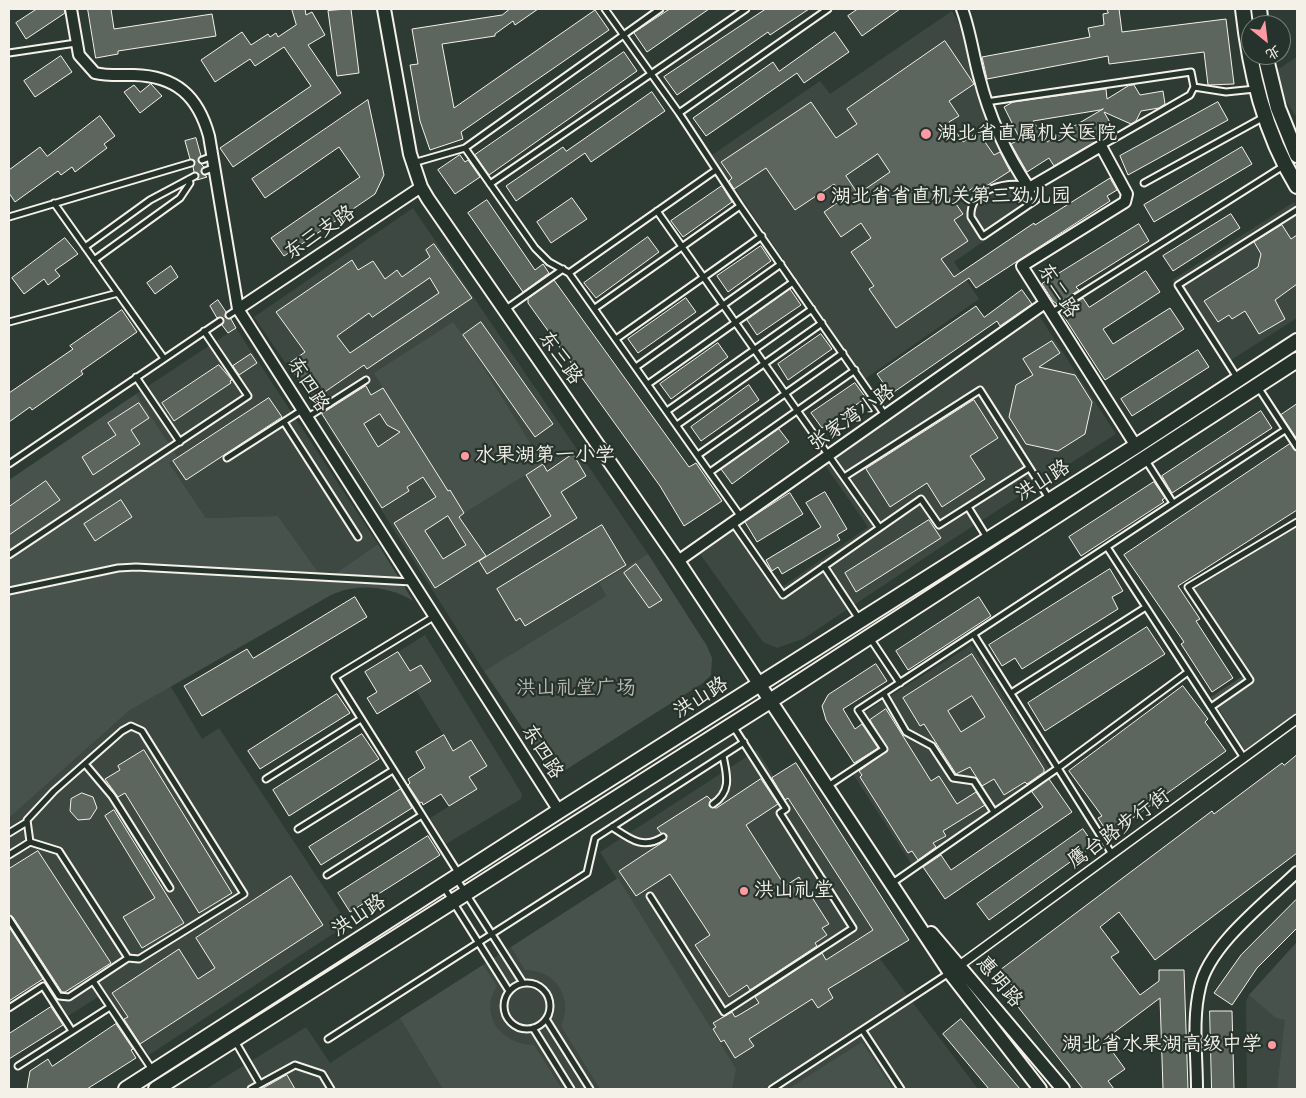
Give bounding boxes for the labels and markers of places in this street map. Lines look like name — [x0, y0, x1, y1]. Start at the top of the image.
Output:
place label: 湖北省直属机关医院 — [937, 122, 1117, 146]
marker: 湖北省直属机关医院 — [919, 127, 933, 141]
place label: 湖北省省直机关第三幼儿园 — [831, 185, 1071, 209]
marker: 湖北省省直机关第三幼儿园 — [815, 191, 827, 203]
place label: 水果湖第一小学 — [475, 444, 615, 468]
marker: 水果湖第一小学 — [459, 450, 471, 462]
place label: 洪山礼堂 — [754, 879, 834, 903]
marker: 洪山礼堂 — [738, 885, 750, 897]
place label: 湖北省水果湖高级中学 — [1062, 1033, 1262, 1057]
marker: 湖北省水果湖高级中学 — [1266, 1039, 1278, 1051]

